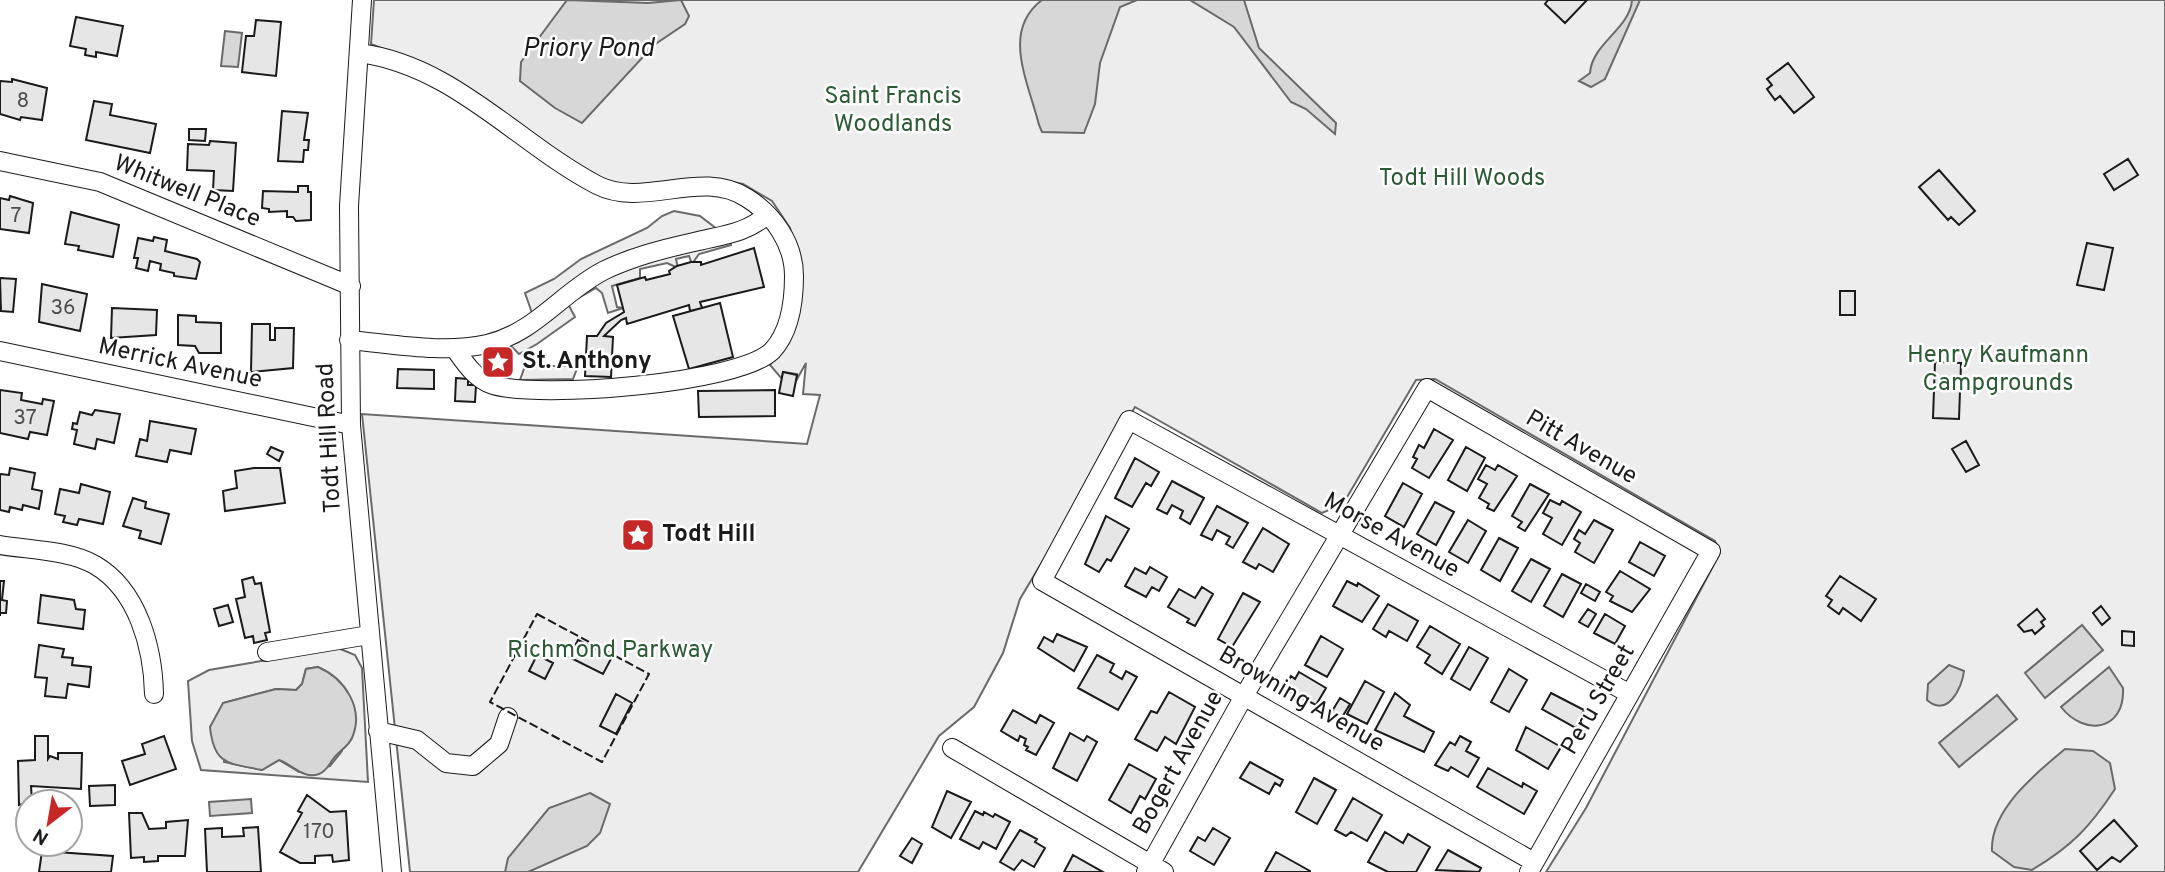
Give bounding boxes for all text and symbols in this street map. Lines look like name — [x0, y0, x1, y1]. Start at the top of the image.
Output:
water label: Priory Pond — [522, 33, 656, 66]
park label: Saint Francis Woodlands — [824, 82, 962, 140]
house number: 8 — [17, 88, 29, 115]
street label: Whitwell Place — [109, 149, 265, 235]
park label: Todt Hill Woods — [1379, 164, 1545, 194]
house number: 7 — [11, 203, 22, 230]
house number: 36 — [50, 295, 76, 322]
street label: Merrick Avenue — [95, 332, 265, 396]
park label: Henry Kaufmann Campgrounds — [1907, 341, 2089, 399]
place icon: St. Anthony — [479, 343, 517, 381]
place label: St. Anthony — [522, 347, 652, 377]
street label: Todt Hill Road — [311, 362, 349, 514]
street label: Pitt Avenue — [1520, 404, 1642, 492]
house number: 37 — [13, 405, 37, 432]
street label: Morse Avenue — [1318, 486, 1464, 586]
place icon: Todt Hill — [619, 516, 657, 554]
place label: Todt Hill — [662, 520, 755, 550]
park label: Richmond Parkway — [507, 636, 713, 666]
street label: Peru Street — [1555, 639, 1643, 761]
street label: Browning Avenue — [1213, 640, 1389, 760]
street label: Bogert Avenue — [1127, 686, 1231, 840]
north arrow — [14, 788, 84, 858]
house number: 170 — [303, 819, 335, 846]
text: N — [29, 822, 53, 850]

